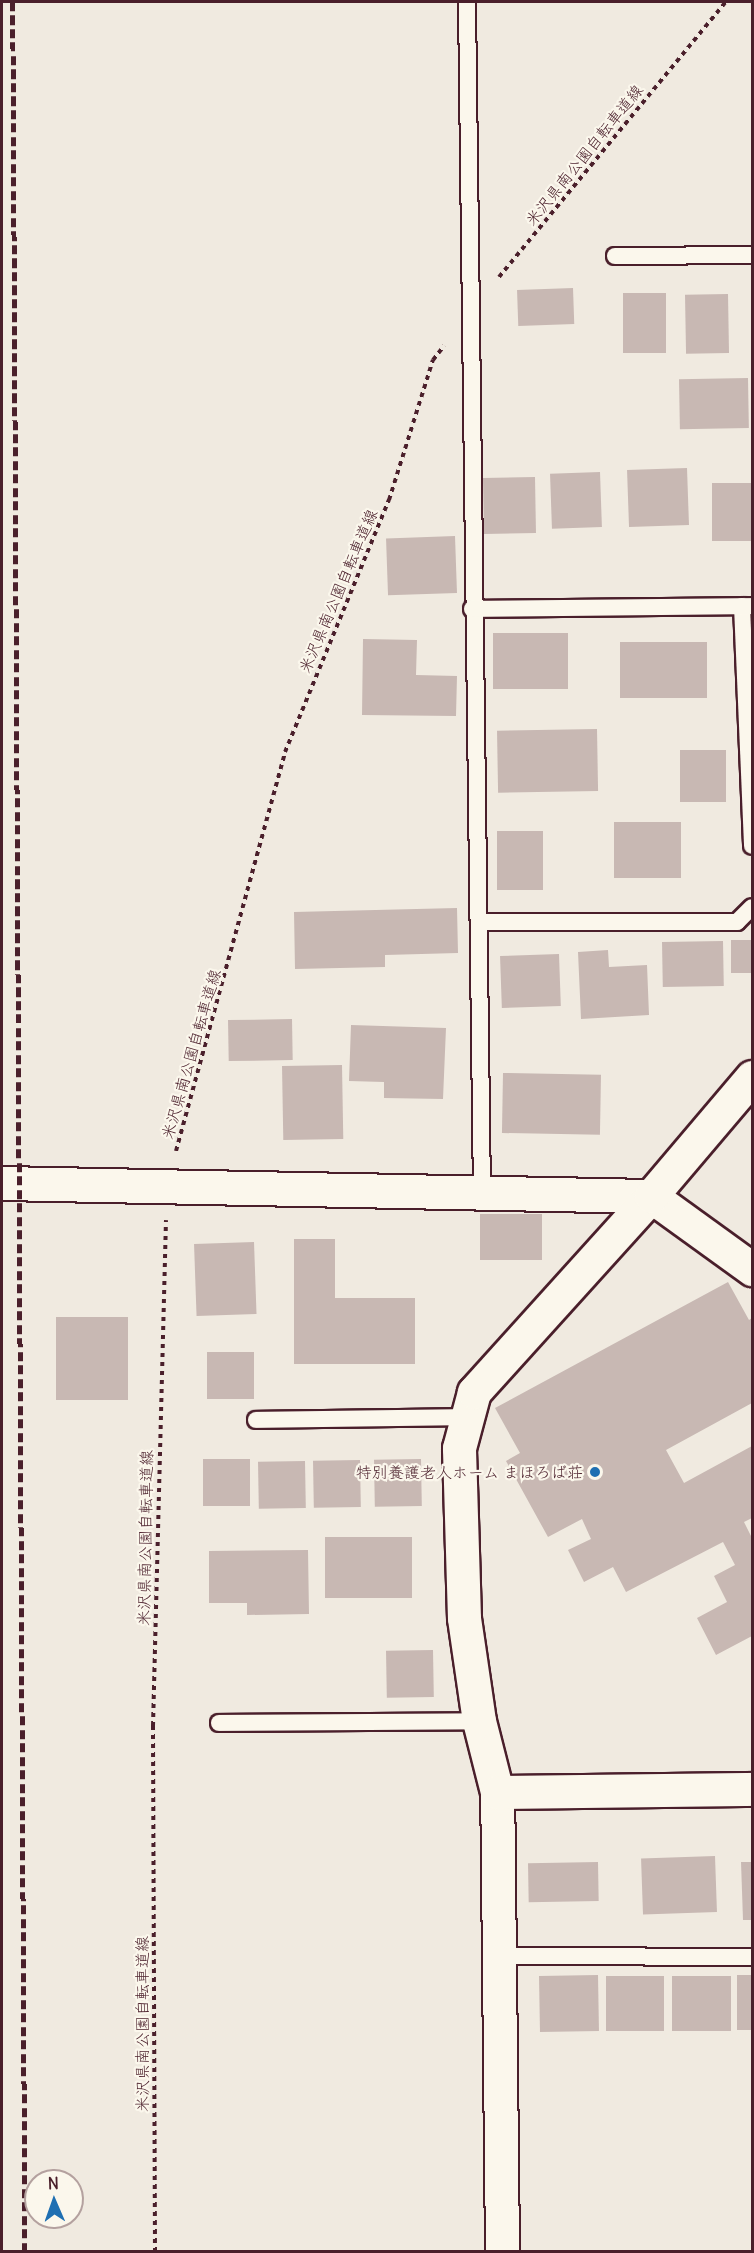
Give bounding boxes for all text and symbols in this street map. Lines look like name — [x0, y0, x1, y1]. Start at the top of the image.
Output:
street label: 米沢県南公園自転車道線 — [521, 81, 647, 229]
street label: 米沢県南公園自転車道線 — [295, 506, 381, 676]
street label: 米沢県南公園自転車道線 — [158, 967, 224, 1141]
street label: 米沢県南公園自転車道線 — [134, 1450, 156, 1626]
place label: 特別養護老人ホーム まほろば荘 — [355, 1462, 583, 1482]
marker: 特別養護老人ホーム まほろば荘 — [588, 1465, 602, 1479]
street label: 米沢県南公園自転車道線 — [132, 1936, 152, 2112]
north arrow — [24, 2169, 84, 2229]
text: N — [48, 2173, 59, 2193]

